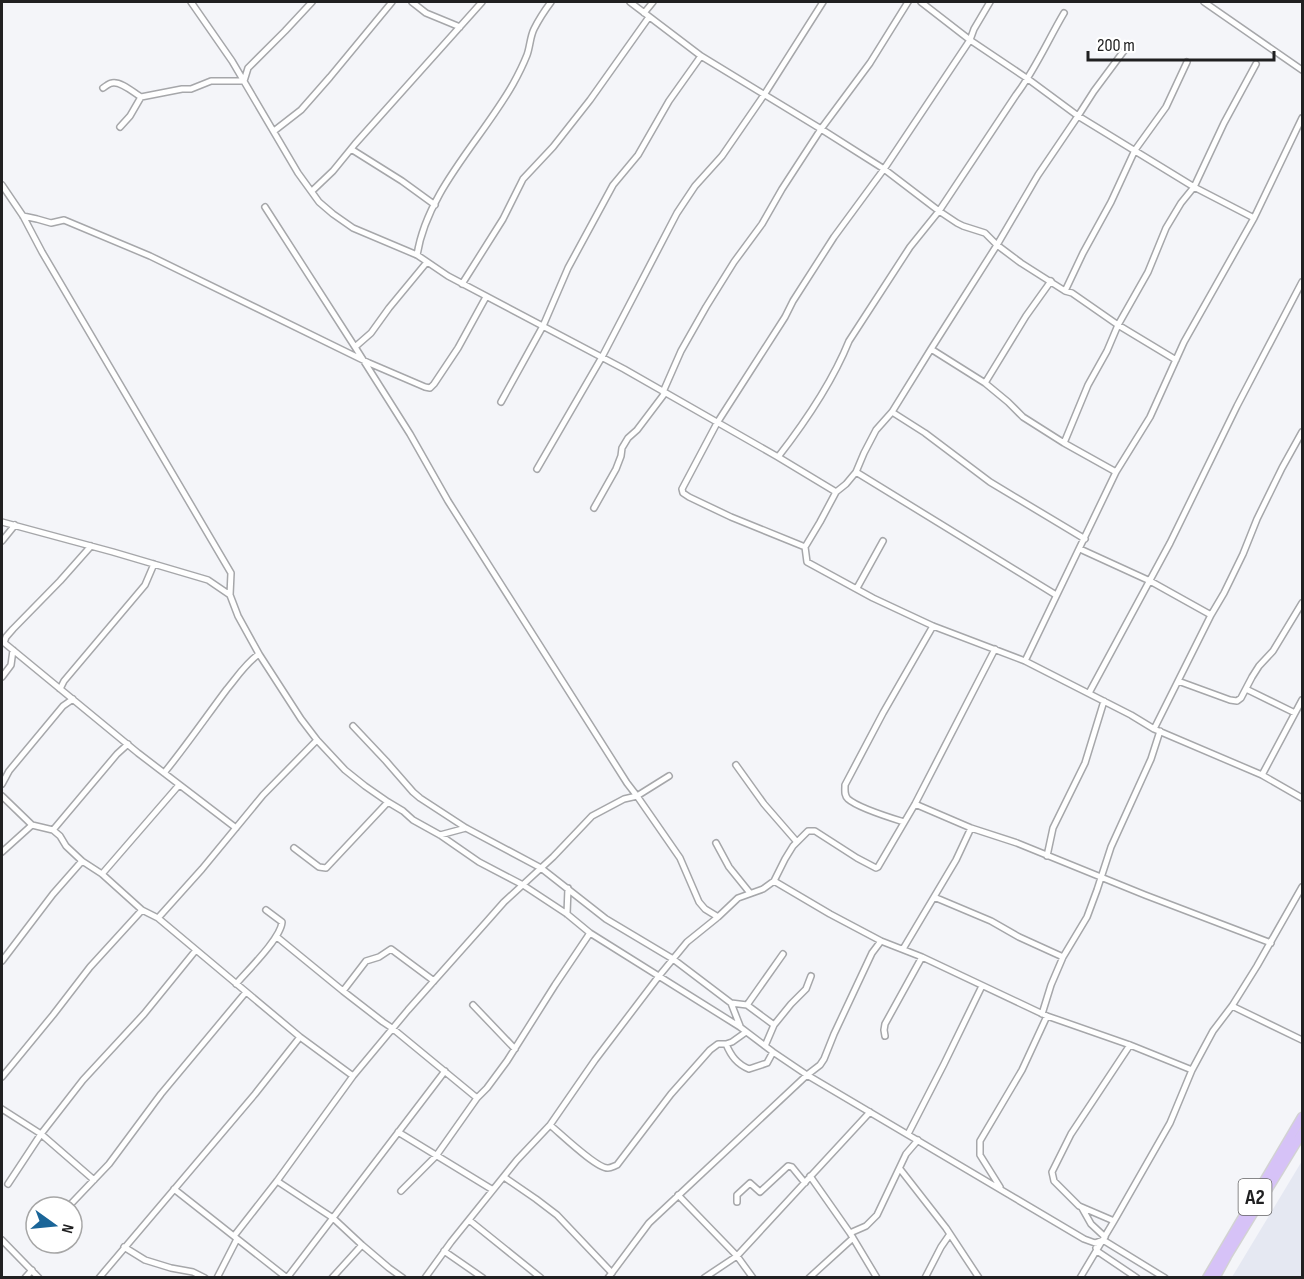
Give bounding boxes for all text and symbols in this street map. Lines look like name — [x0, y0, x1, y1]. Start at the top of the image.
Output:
scale bar — [1088, 24, 1274, 62]
text: 200 m — [1097, 35, 1135, 56]
road number: A2 — [1238, 1179, 1272, 1215]
north arrow — [24, 1195, 84, 1255]
text: N — [57, 1222, 77, 1235]

